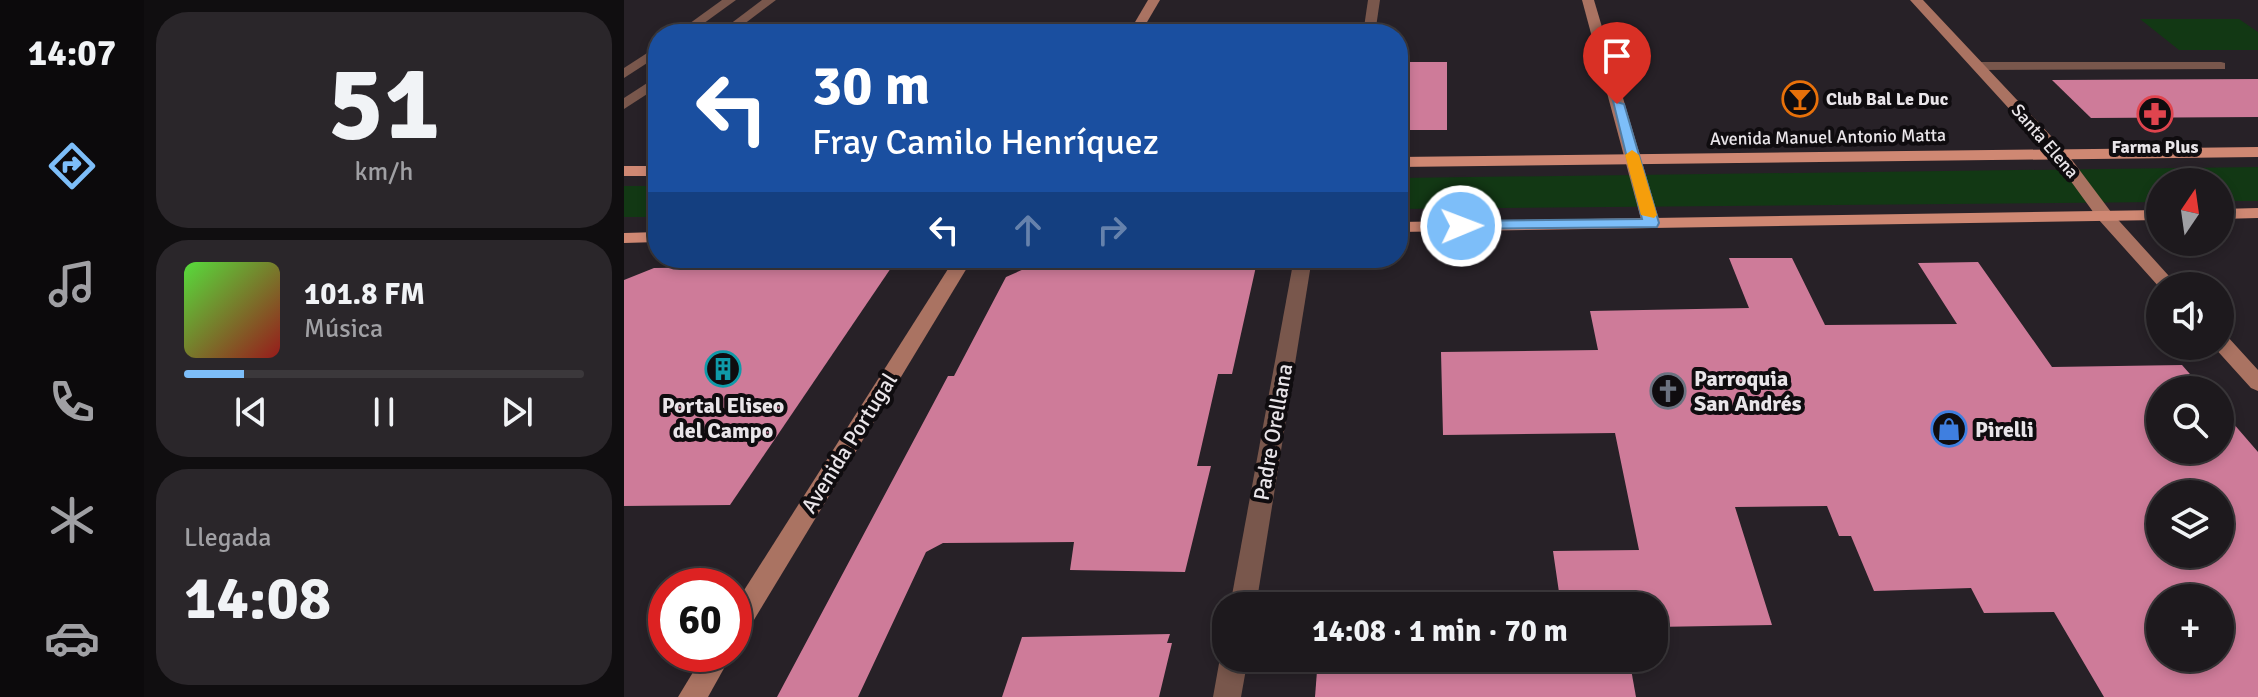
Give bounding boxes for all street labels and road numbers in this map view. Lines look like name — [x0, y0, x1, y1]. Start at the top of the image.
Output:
street label: Santa Elena — [2007, 99, 2083, 183]
street label: Avenida Manuel Antonio Matta — [1710, 124, 1946, 150]
street label: Padre Orellana — [1248, 361, 1298, 503]
street label: Avenida Portugal — [795, 368, 903, 518]

